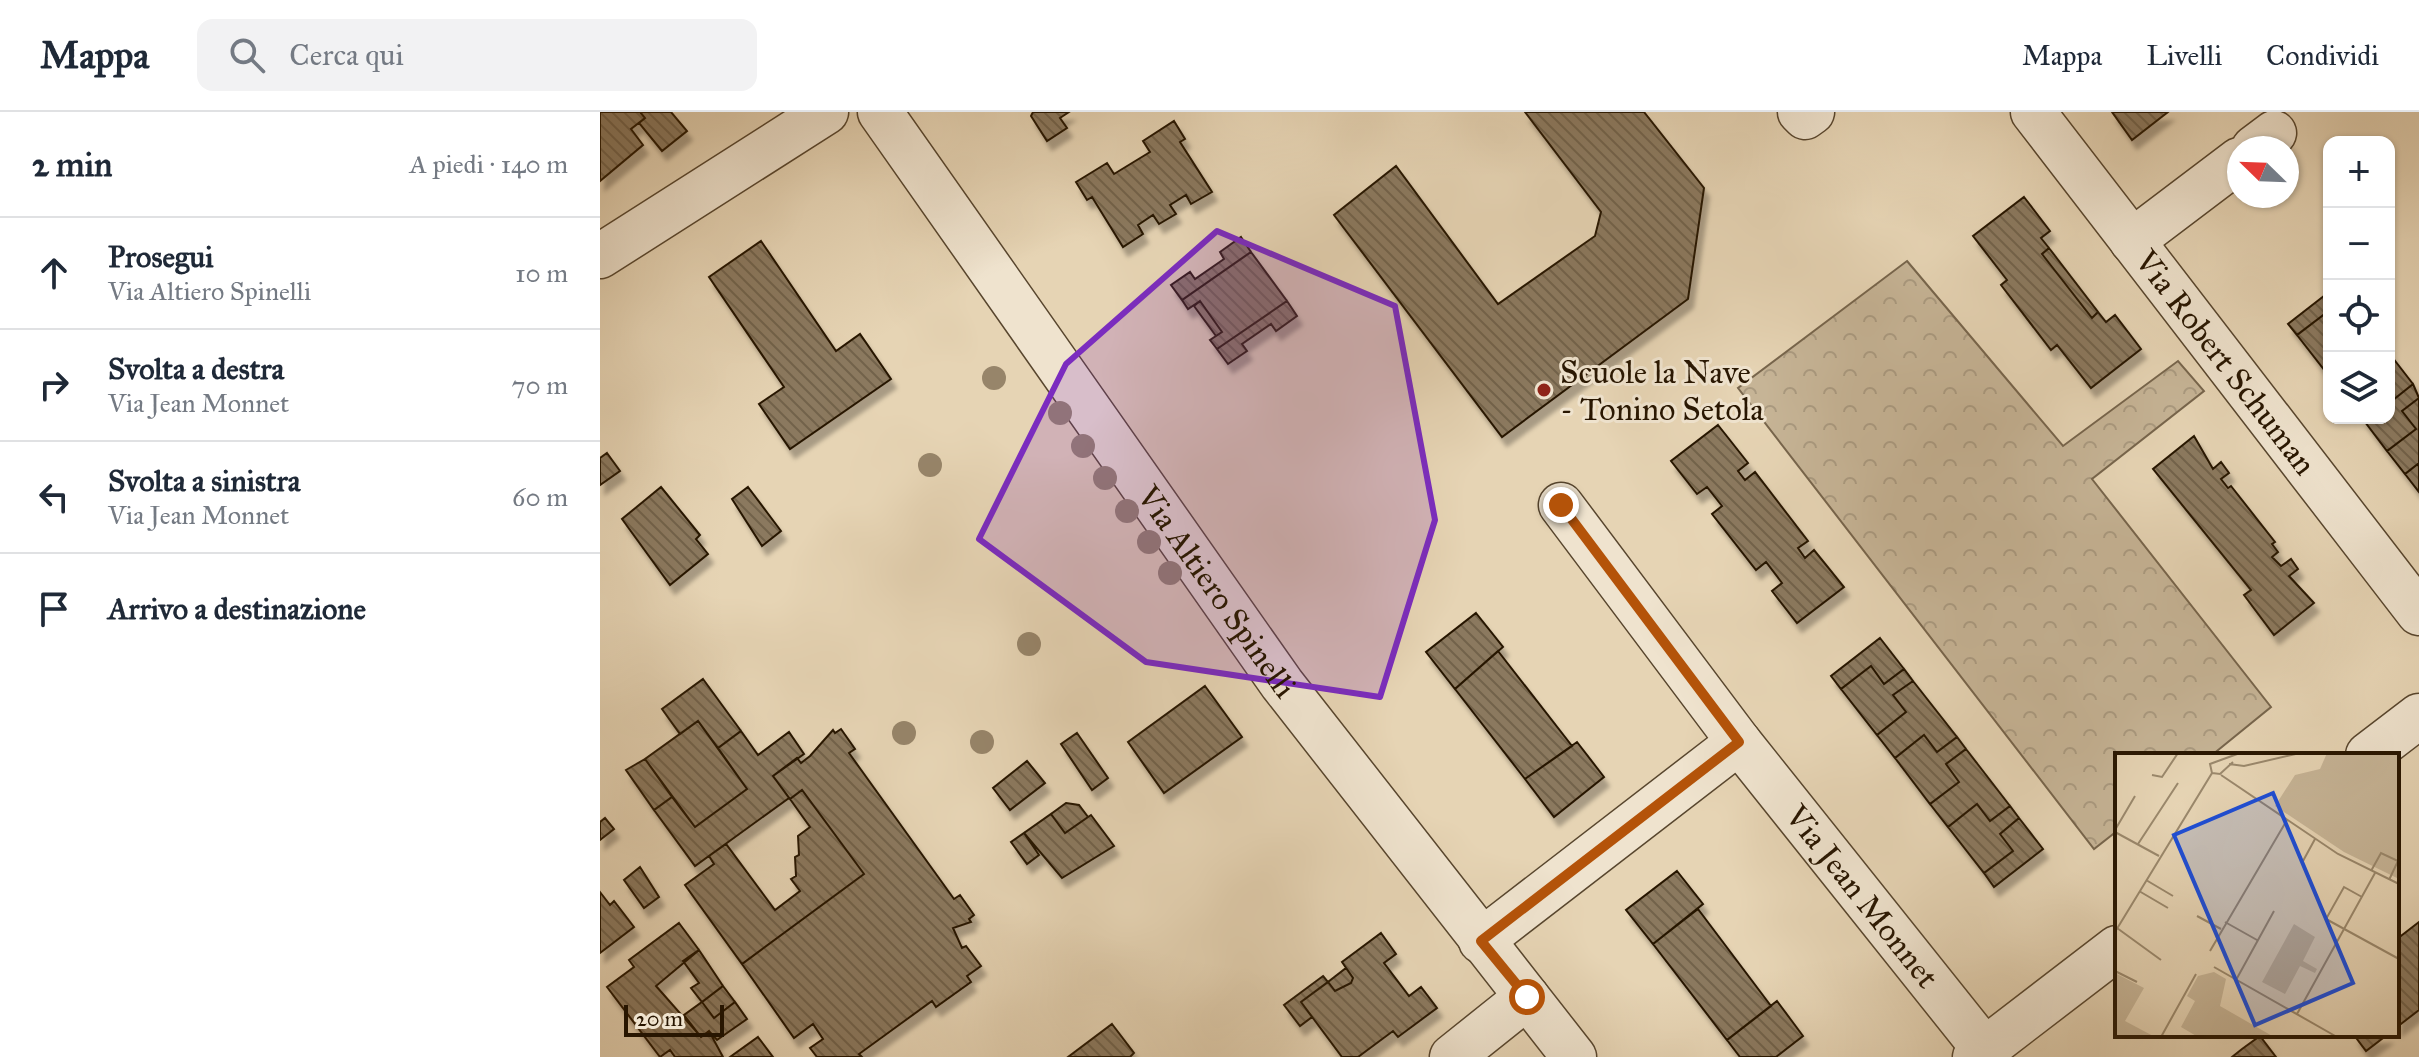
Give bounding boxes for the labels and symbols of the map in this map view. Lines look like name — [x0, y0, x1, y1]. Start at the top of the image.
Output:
north arrow — [2227, 136, 2299, 208]
street label: Via Robert Schuman — [2126, 242, 2324, 483]
place label: Scuole la Nave - Tonino Setola — [1560, 353, 1764, 429]
marker: Scuole la Nave - Tonino Setola — [1535, 381, 1553, 399]
street label: Via Altiero Spinelli — [1128, 477, 1304, 706]
route end — [1543, 487, 1579, 523]
inset map — [2115, 753, 2399, 1037]
street label: Via Jean Monnet — [1776, 797, 1947, 996]
route start — [1509, 979, 1545, 1015]
scale bar — [624, 1001, 724, 1037]

